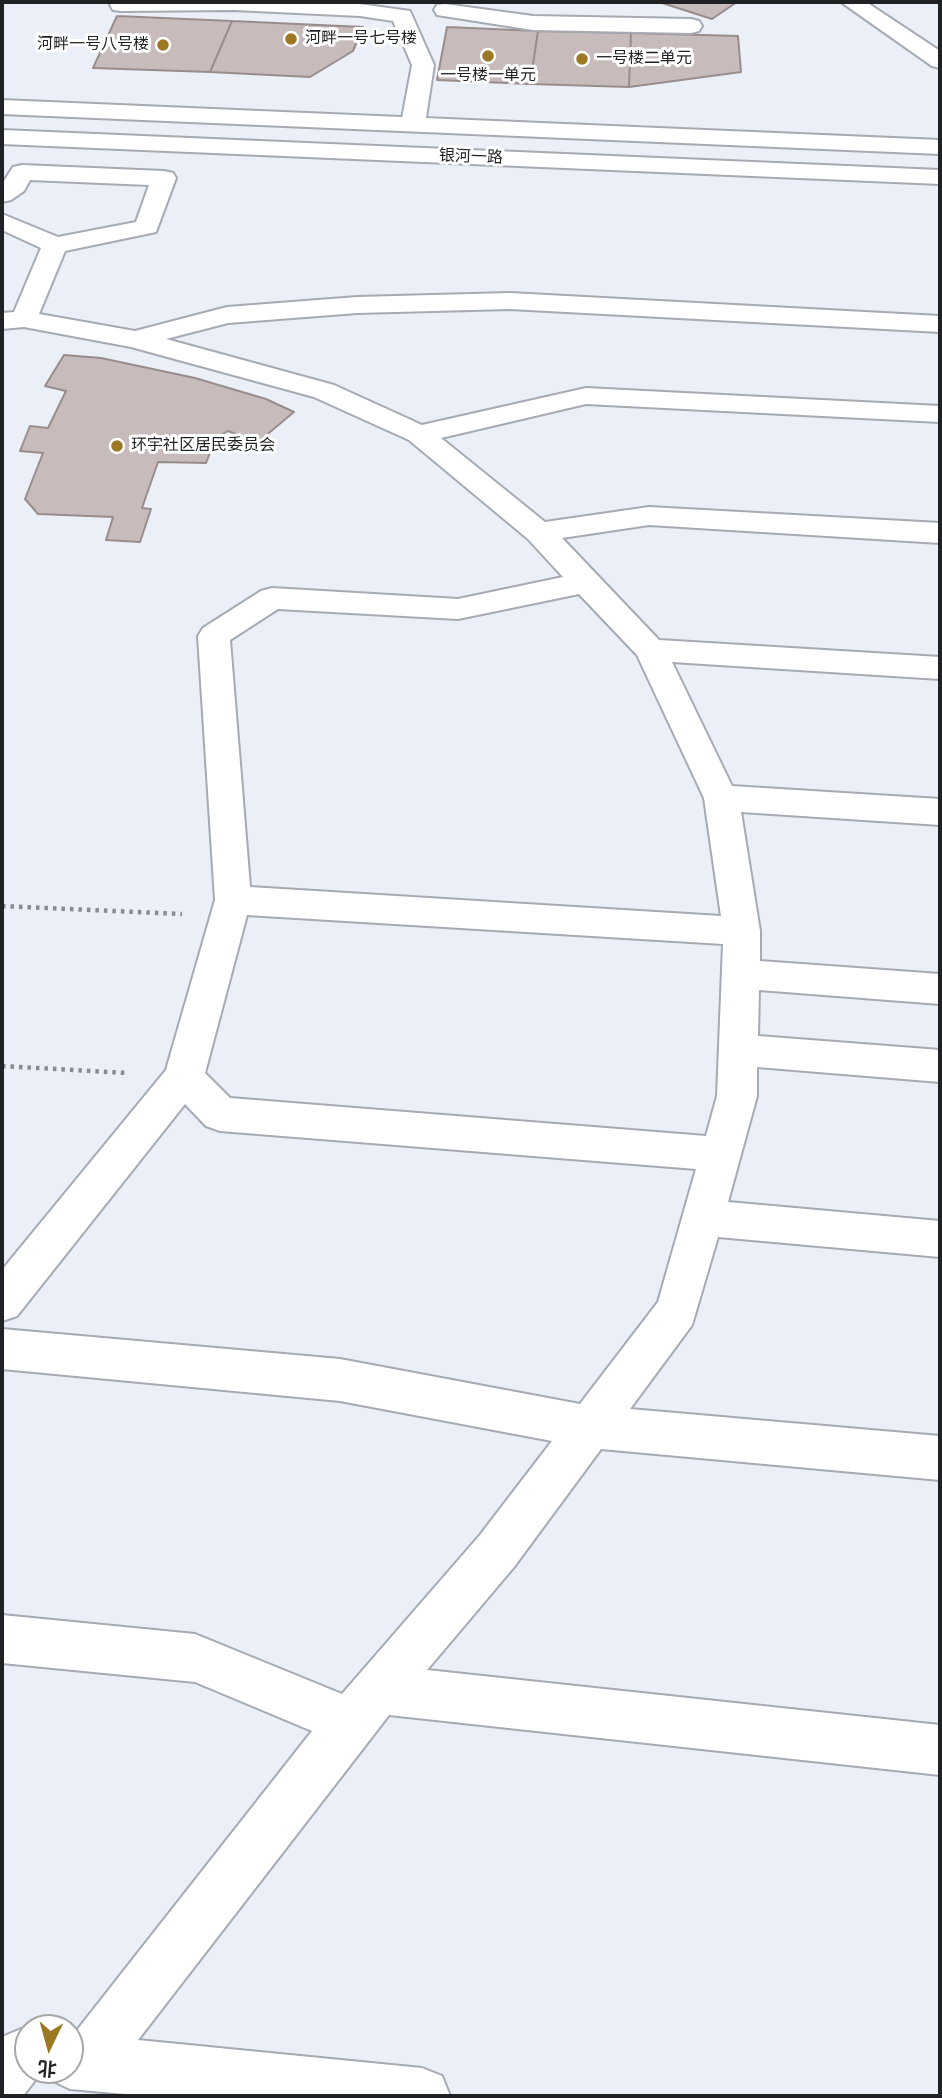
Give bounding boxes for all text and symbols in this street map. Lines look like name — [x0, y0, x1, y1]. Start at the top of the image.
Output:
place label: 河畔一号七号楼 — [305, 29, 417, 49]
marker: 河畔一号七号楼 — [283, 31, 299, 47]
place label: 河畔一号八号楼 — [37, 35, 149, 55]
marker: 河畔一号八号楼 — [155, 37, 171, 53]
marker: 一号楼一单元 — [480, 48, 496, 64]
place label: 一号楼二单元 — [596, 49, 692, 69]
marker: 一号楼二单元 — [574, 51, 590, 67]
place label: 一号楼一单元 — [440, 66, 536, 86]
street label: 银河一路 — [439, 146, 503, 168]
place label: 环宇社区居民委员会 — [131, 436, 275, 456]
marker: 环宇社区居民委员会 — [109, 438, 125, 454]
north arrow — [14, 2014, 84, 2084]
text: 北 — [37, 2056, 58, 2081]

